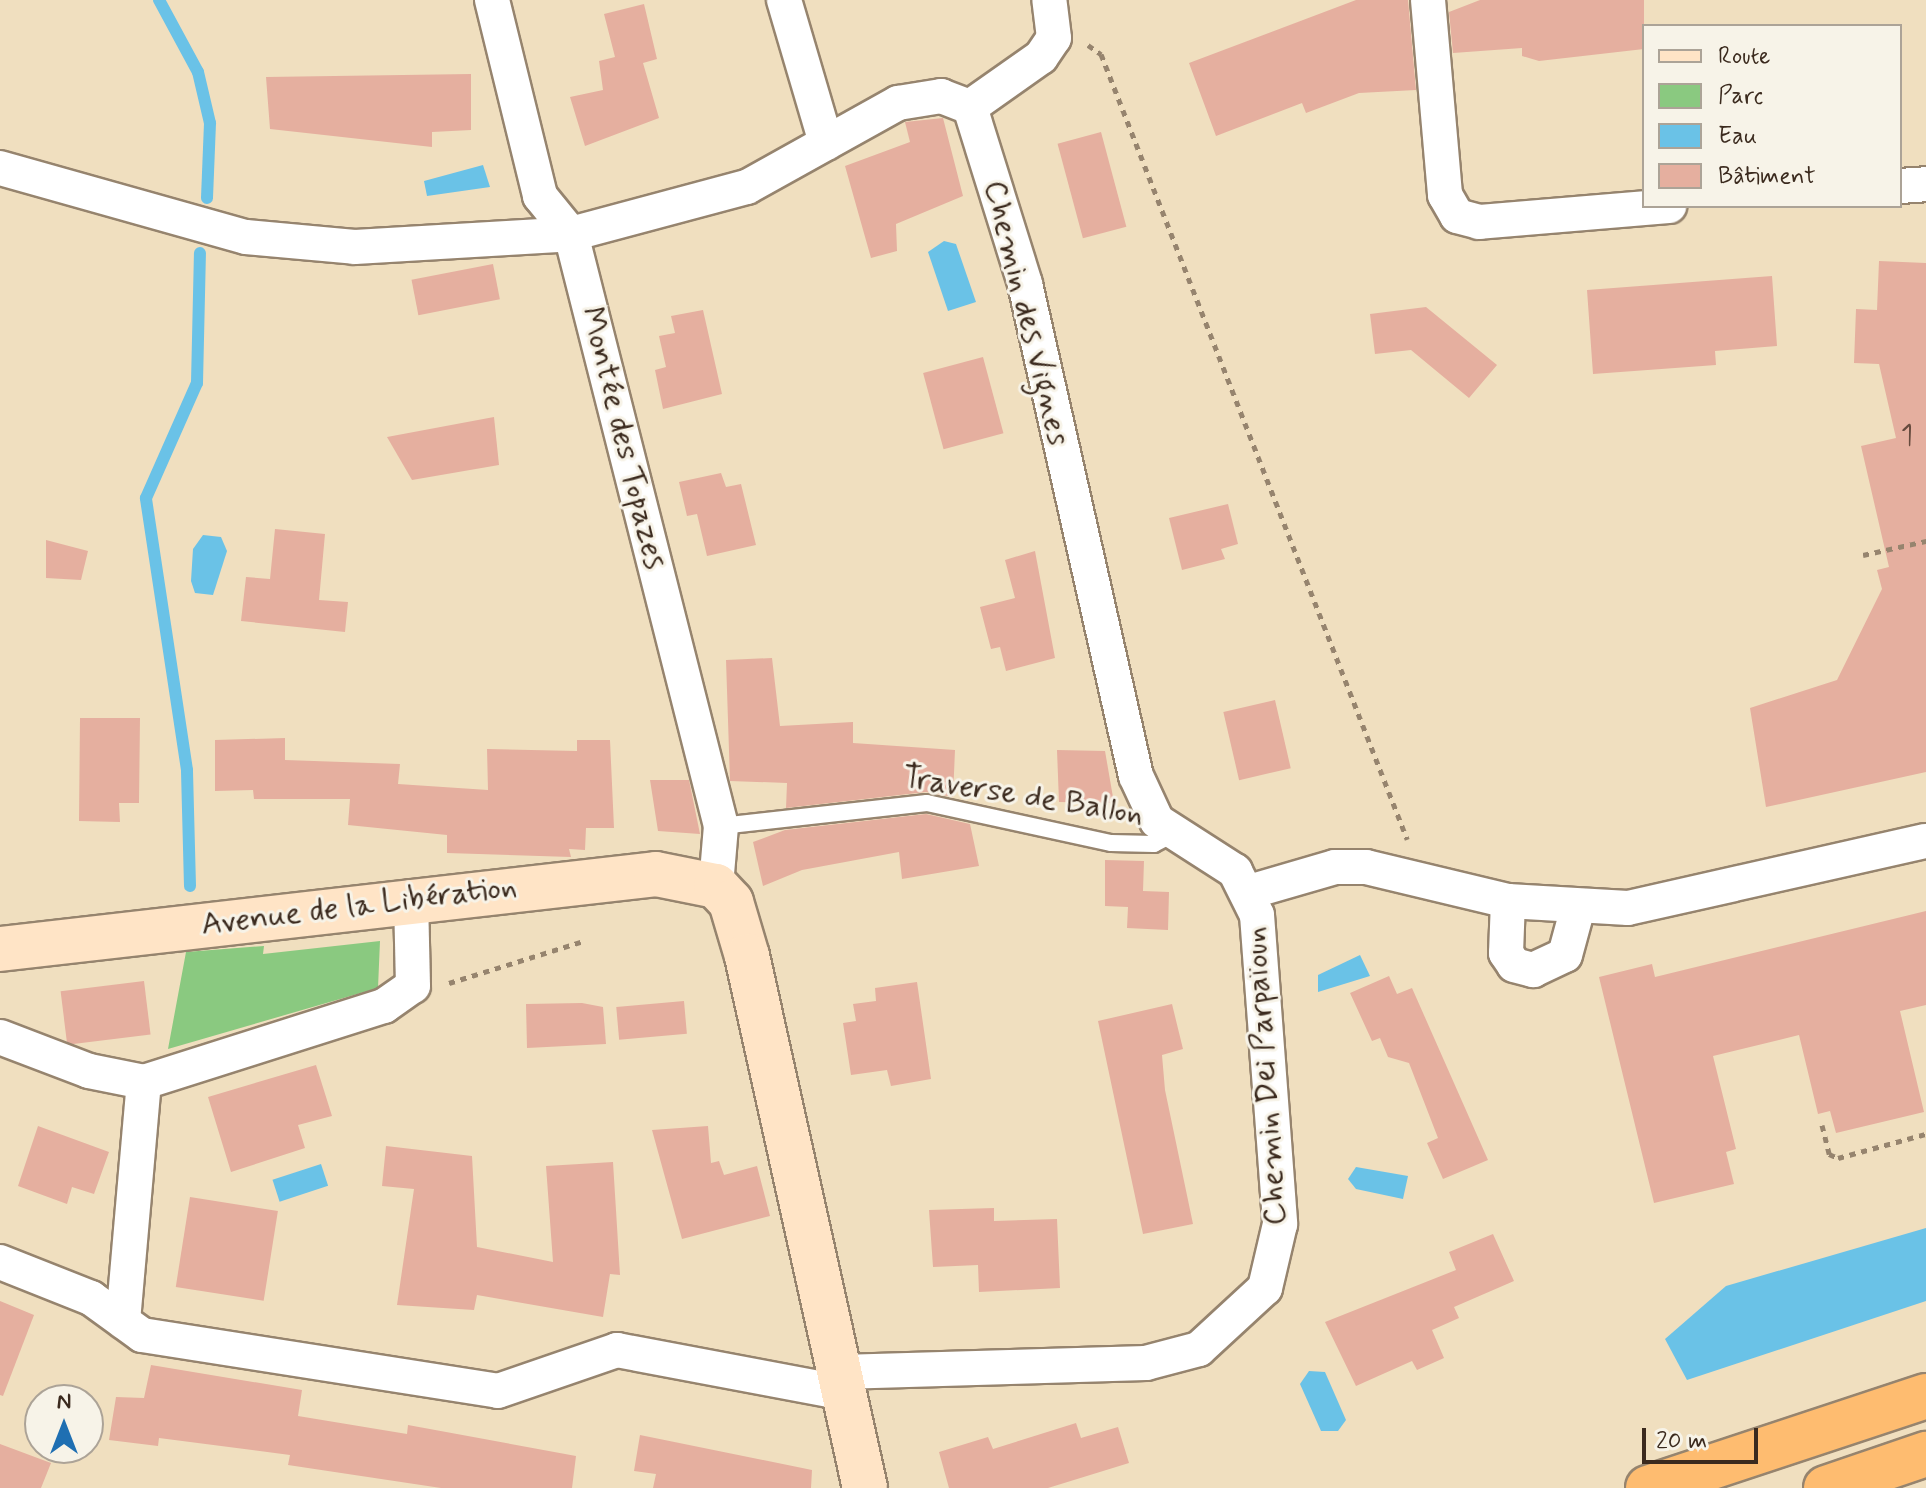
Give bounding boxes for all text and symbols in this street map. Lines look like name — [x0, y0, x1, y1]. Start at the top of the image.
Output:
legend — [1642, 24, 1902, 208]
text: Route — [1718, 41, 1770, 72]
text: Parc — [1718, 81, 1763, 112]
text: Eau — [1718, 121, 1757, 152]
text: Bâtiment — [1718, 161, 1816, 192]
street label: Chemin des Vignes — [974, 176, 1078, 450]
street label: Montée des Topazes — [572, 303, 674, 573]
house number: 1 — [1901, 420, 1913, 454]
street label: Traverse de Ballon — [900, 758, 1146, 834]
street label: Avenue de la Libération — [198, 867, 520, 945]
street label: Chemin Dei Parpaïoun — [1236, 925, 1296, 1227]
north arrow — [24, 1384, 104, 1464]
text: N — [57, 1388, 71, 1416]
scale bar — [1646, 1412, 1762, 1462]
text: 20 m — [1656, 1426, 1707, 1457]

